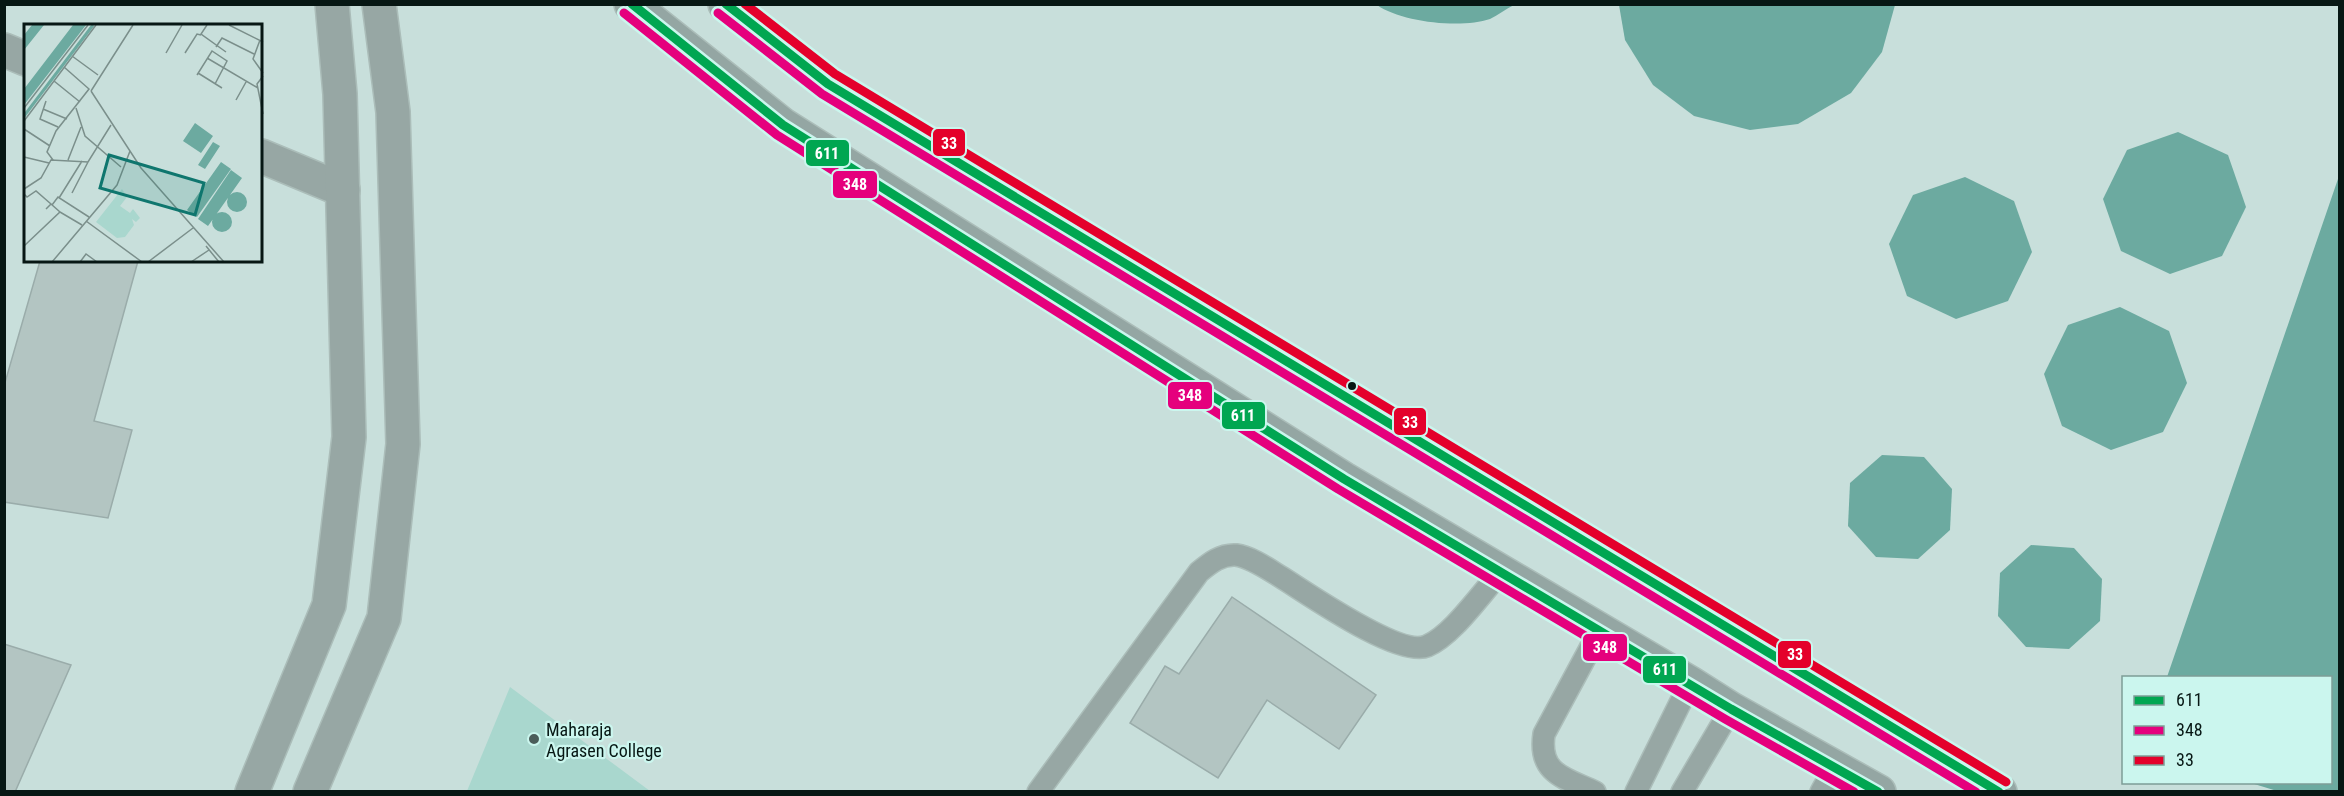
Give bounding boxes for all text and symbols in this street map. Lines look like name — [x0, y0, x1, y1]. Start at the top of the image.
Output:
inset map — [24, 24, 262, 262]
line badge: 33 — [932, 128, 966, 157]
text: 33 — [941, 134, 957, 153]
line badge: 611 — [805, 139, 850, 167]
text: 611 — [815, 144, 839, 163]
line badge: 348 — [832, 170, 878, 199]
text: 348 — [843, 175, 867, 194]
unlabelled marker — [1346, 380, 1358, 392]
line badge: 348 — [1167, 381, 1213, 410]
text: 348 — [1178, 386, 1202, 405]
line badge: 611 — [1221, 401, 1266, 430]
text: 611 — [1231, 406, 1255, 425]
line badge: 33 — [1393, 407, 1427, 436]
text: 33 — [1402, 413, 1418, 432]
line badge: 348 — [1582, 633, 1628, 662]
text: 348 — [1593, 638, 1617, 657]
line badge: 33 — [1777, 640, 1812, 669]
text: 33 — [1787, 645, 1803, 664]
line badge: 611 — [1642, 655, 1687, 684]
text: 611 — [1653, 660, 1677, 679]
legend — [2122, 676, 2332, 784]
text: 611 — [2176, 689, 2203, 710]
place label: Maharaja Agrasen College — [546, 719, 662, 761]
text: 348 — [2176, 719, 2203, 740]
marker: Maharaja Agrasen College — [527, 732, 541, 746]
text: 33 — [2176, 749, 2194, 770]

